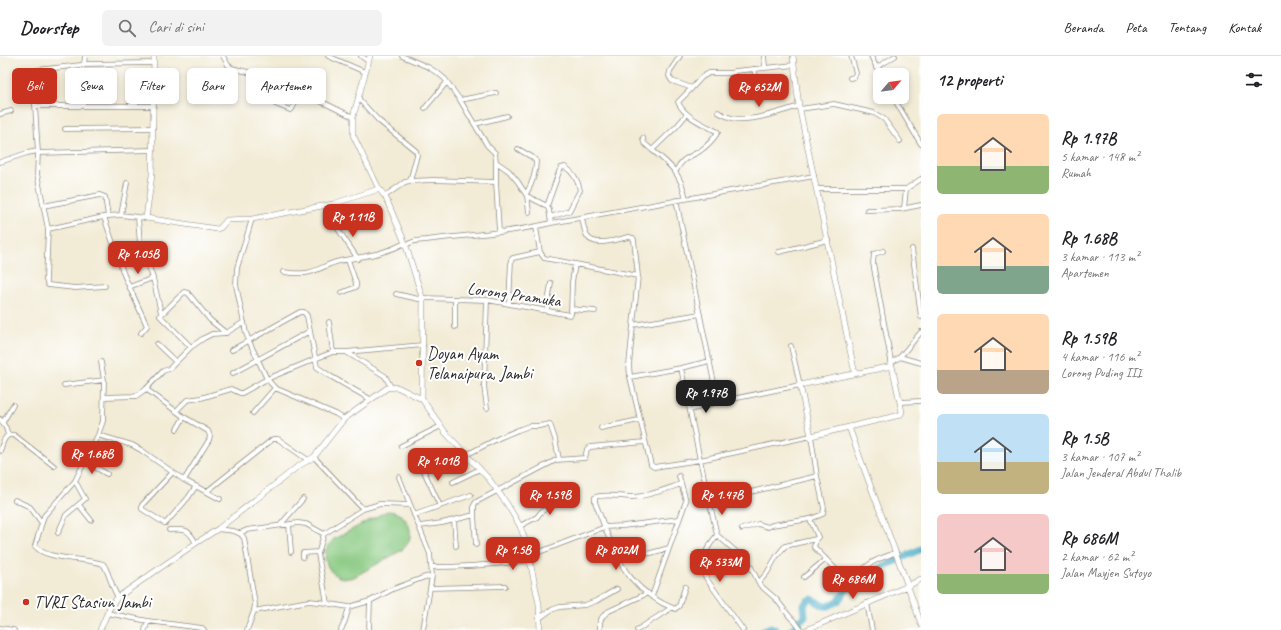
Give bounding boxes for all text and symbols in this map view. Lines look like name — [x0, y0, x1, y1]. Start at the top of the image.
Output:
search box — [102, 10, 382, 46]
text: Doorstep — [20, 16, 78, 40]
icon: search — [116, 17, 138, 39]
text: Cari di sini — [148, 18, 204, 37]
text: Beranda — [1064, 19, 1104, 36]
text: Peta — [1126, 19, 1147, 36]
text: Tentang — [1169, 19, 1206, 36]
text: Kontak — [1228, 19, 1261, 36]
chip: Beli — [12, 68, 57, 104]
chip: Sewa — [65, 68, 117, 104]
chip: Filter — [125, 68, 179, 104]
chip: Baru — [187, 68, 238, 104]
chip: Apartemen — [246, 68, 326, 104]
north arrow — [873, 68, 909, 104]
map controls — [873, 68, 909, 104]
icon: filters — [1243, 69, 1265, 91]
text: 12 properti — [937, 70, 1002, 91]
pin: Rp 652M — [722, 74, 796, 108]
text: Rp 652M — [738, 79, 780, 95]
text: Rp 1.97B — [1061, 128, 1116, 149]
icon: home — [969, 130, 1017, 178]
text: 5 kamar · 148 m² — [1061, 149, 1139, 165]
text: Rumah — [1061, 165, 1091, 181]
pin: Rp 1.11B — [312, 204, 394, 238]
text: Rp 1.11B — [332, 209, 374, 225]
text: Rp 1.68B — [1061, 228, 1117, 249]
icon: home — [969, 230, 1017, 278]
pin: Rp 1.05B — [97, 241, 179, 275]
text: Rp 1.05B — [117, 246, 159, 262]
text: 3 kamar · 113 m² — [1061, 249, 1139, 265]
text: Apartemen — [1061, 265, 1109, 281]
street label: Lorong Pramuka — [466, 278, 563, 312]
text: Rp 1.59B — [1061, 328, 1116, 349]
icon: home — [969, 330, 1017, 378]
place label: Doyan Ayam Telanaipura, Jambi — [427, 343, 534, 384]
text: 4 kamar · 116 m² — [1061, 349, 1139, 365]
marker: Doyan Ayam Telanaipura, Jambi — [414, 358, 424, 368]
text: Lorong Puding III — [1061, 365, 1142, 381]
pin: Rp 1.97B — [665, 380, 747, 414]
text: Rp 1.97B — [685, 385, 727, 401]
text: Rp 1.5B — [1061, 428, 1108, 449]
icon: home — [969, 430, 1017, 478]
pin: Rp 1.68B — [51, 441, 133, 475]
text: Rp 1.68B — [71, 446, 113, 462]
pin: Rp 1.01B — [397, 448, 479, 482]
text: 3 kamar · 107 m² — [1061, 449, 1139, 465]
text: Rp 1.01B — [417, 453, 459, 469]
text: Jalan Jenderal Abdul Thalib — [1061, 465, 1181, 481]
pin: Rp 1.59B — [509, 482, 591, 516]
pin: Rp 1.47B — [681, 482, 763, 516]
text: Rp 1.59B — [529, 487, 571, 503]
text: Rp 1.47B — [701, 487, 743, 503]
text: Rp 686M — [1061, 528, 1117, 549]
icon: home — [969, 530, 1017, 578]
pin: Rp 1.5B — [476, 537, 550, 571]
pin: Rp 802M — [579, 537, 653, 571]
text: Rp 1.5B — [495, 542, 531, 558]
text: Rp 802M — [595, 542, 637, 558]
pin: Rp 533M — [683, 549, 757, 583]
text: 2 kamar · 62 m² — [1061, 549, 1133, 565]
text: Rp 533M — [699, 554, 741, 570]
text: Jalan Mayjen Sutoyo — [1061, 565, 1151, 581]
pin: Rp 686M — [816, 566, 890, 600]
text: Rp 686M — [832, 571, 874, 587]
place label: TVRI Stasiun Jambi — [34, 592, 153, 613]
marker: TVRI Stasiun Jambi — [21, 597, 31, 607]

